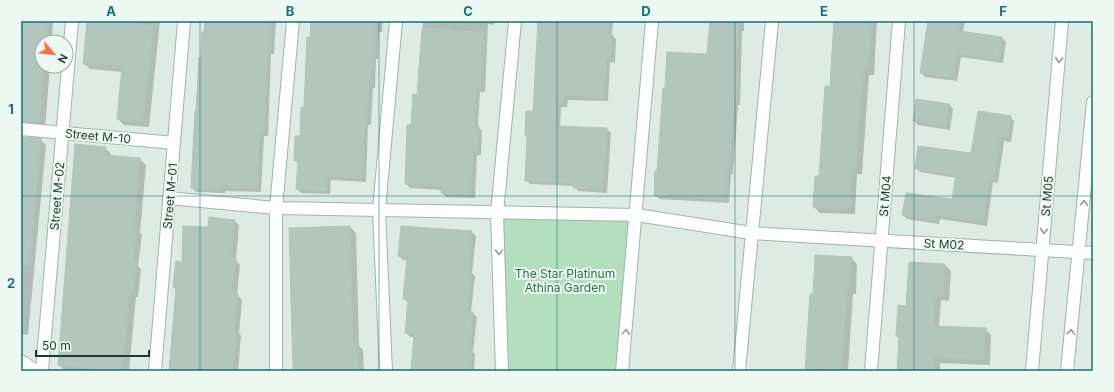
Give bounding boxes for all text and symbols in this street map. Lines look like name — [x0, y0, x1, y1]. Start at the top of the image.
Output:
text: A — [106, 3, 116, 19]
text: B — [286, 3, 295, 19]
text: C — [463, 3, 473, 19]
text: D — [641, 3, 651, 19]
text: E — [820, 3, 828, 19]
text: F — [999, 3, 1007, 19]
north arrow — [34, 34, 74, 74]
text: N — [55, 52, 71, 66]
one-way arrow — [1054, 57, 1063, 63]
text: 1 — [8, 101, 14, 117]
street label: Street M-10 — [64, 126, 132, 146]
street label: Street M-02 — [47, 161, 67, 231]
street label: Street M-01 — [160, 162, 180, 230]
street label: St M04 — [876, 175, 894, 217]
street label: St M05 — [1038, 175, 1056, 217]
one-way arrow — [1079, 200, 1088, 206]
one-way arrow — [1040, 228, 1049, 234]
street label: St M02 — [923, 235, 965, 253]
one-way arrow — [494, 249, 503, 255]
park label: The Star Platinum Athina Garden — [515, 266, 615, 295]
text: 2 — [7, 275, 15, 291]
one-way arrow — [621, 329, 630, 335]
one-way arrow — [1066, 329, 1075, 335]
scale bar — [36, 332, 149, 358]
text: 50 m — [42, 338, 71, 353]

